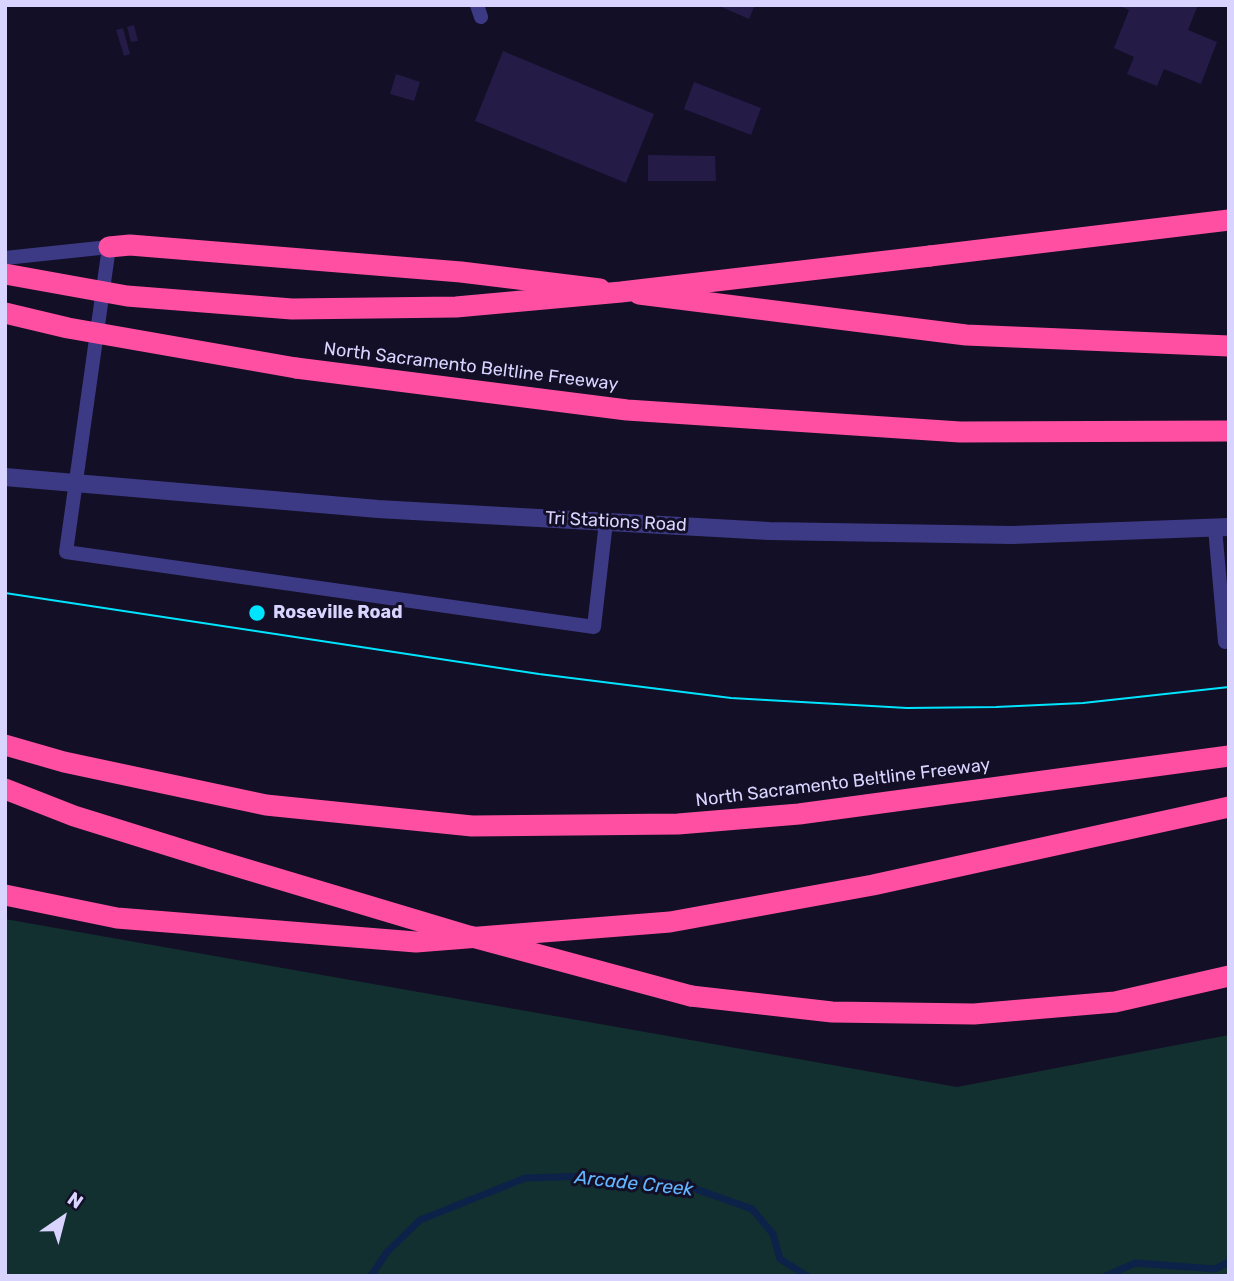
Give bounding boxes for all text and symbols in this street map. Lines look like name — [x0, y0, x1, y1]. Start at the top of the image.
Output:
street label: North Sacramento Beltline Freeway — [322, 338, 620, 396]
street label: Tri Stations Road — [545, 508, 687, 536]
place label: Roseville Road — [273, 602, 403, 624]
marker: Roseville Road — [247, 603, 267, 623]
street label: North Sacramento Beltline Freeway — [694, 754, 992, 812]
water label: Arcade Creek — [574, 1166, 694, 1202]
north arrow — [28, 1183, 98, 1253]
text: N — [63, 1187, 88, 1214]

